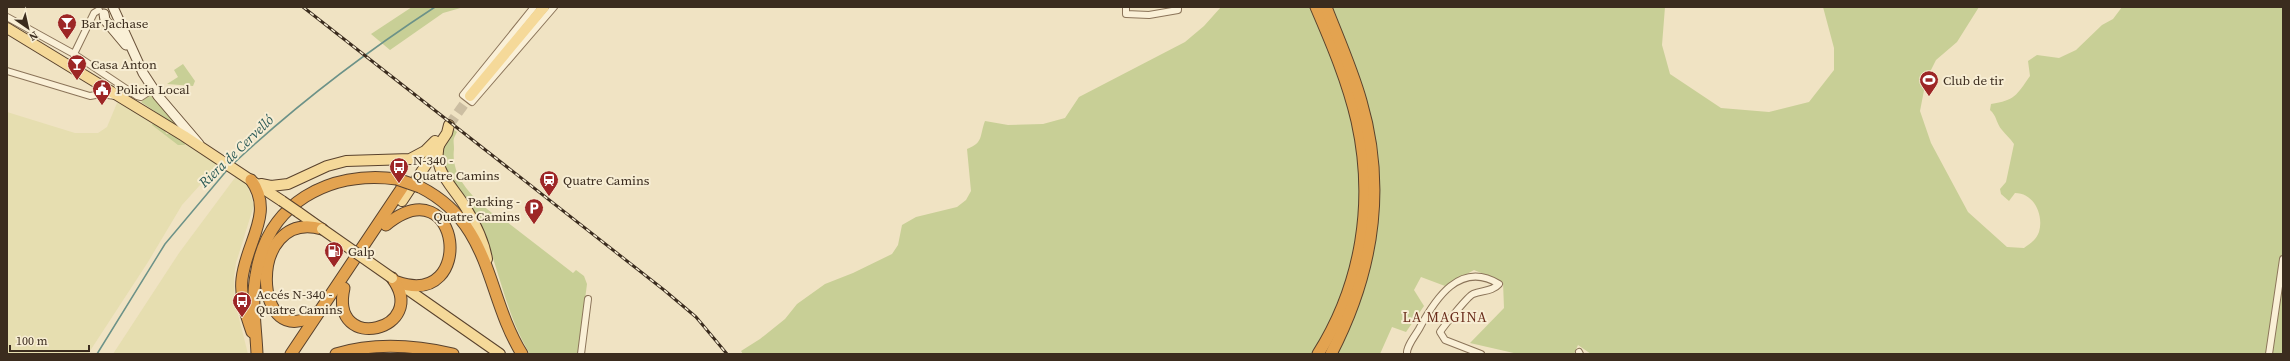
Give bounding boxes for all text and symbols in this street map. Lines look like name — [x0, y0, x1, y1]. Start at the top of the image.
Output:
north arrow — [8, 8, 48, 48]
bar icon: Bar Jachase — [56, 12, 78, 40]
place label: Bar Jachase — [81, 15, 149, 32]
text: N — [26, 27, 41, 44]
bar icon: Casa Anton — [66, 53, 88, 81]
place label: Casa Anton — [91, 56, 157, 73]
sports icon: Club de tir — [1918, 69, 1940, 97]
place label: Club de tir — [1943, 72, 2004, 89]
public building icon: Policia Local — [91, 78, 113, 106]
place label: Policia Local — [116, 81, 190, 98]
water label: Riera de Cervelló — [193, 110, 278, 193]
place label: N-340 - Quatre Camins — [413, 152, 500, 184]
bus stop icon: N-340 - Quatre Camins — [388, 156, 410, 184]
station icon: Quatre Camins — [538, 169, 560, 197]
place label: Quatre Camins — [563, 172, 650, 189]
place label: Parking - Quatre Camins — [433, 193, 520, 225]
parking icon: Parking - Quatre Camins — [523, 197, 545, 225]
fuel station icon: Galp — [323, 240, 345, 268]
place label: Galp — [348, 243, 375, 260]
place label: Accés N-340 - Quatre Camins — [256, 286, 343, 318]
bus stop icon: Accés N-340 - Quatre Camins — [231, 290, 253, 318]
district label: LA MAGINA — [1403, 307, 1487, 327]
scale bar — [10, 327, 89, 353]
text: 100 m — [16, 333, 48, 349]

